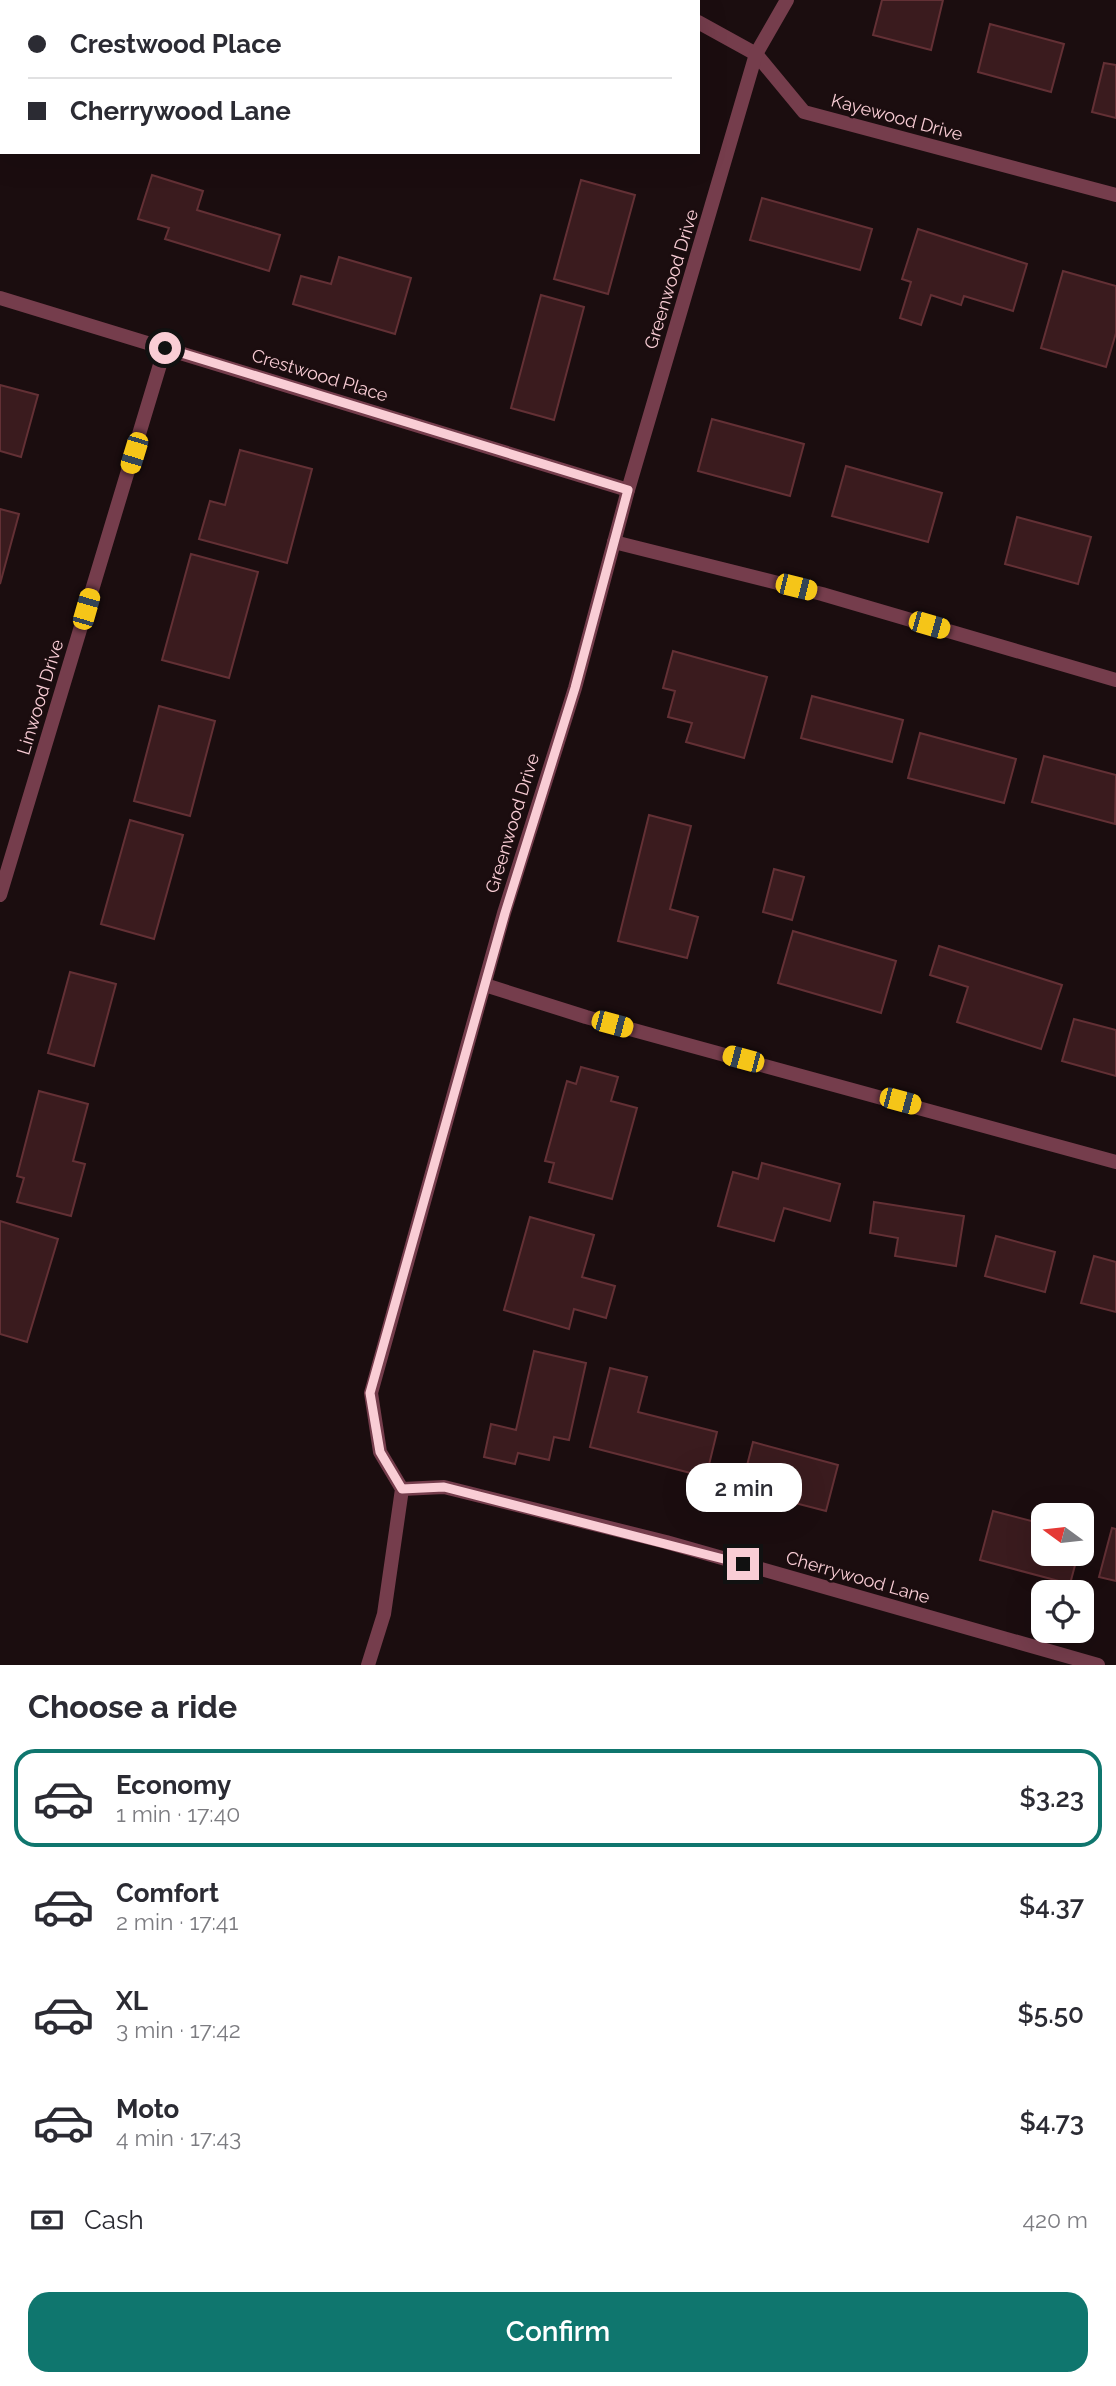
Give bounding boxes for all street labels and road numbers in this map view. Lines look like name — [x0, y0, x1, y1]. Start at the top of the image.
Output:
street label: Kayewood Drive — [829, 89, 965, 145]
street label: Greenwood Drive — [640, 206, 702, 351]
street label: Crestwood Place — [249, 344, 391, 406]
street label: Linwood Drive — [13, 637, 68, 757]
street label: Greenwood Drive — [481, 750, 543, 895]
street label: Cherrywood Lane — [784, 1546, 933, 1608]

